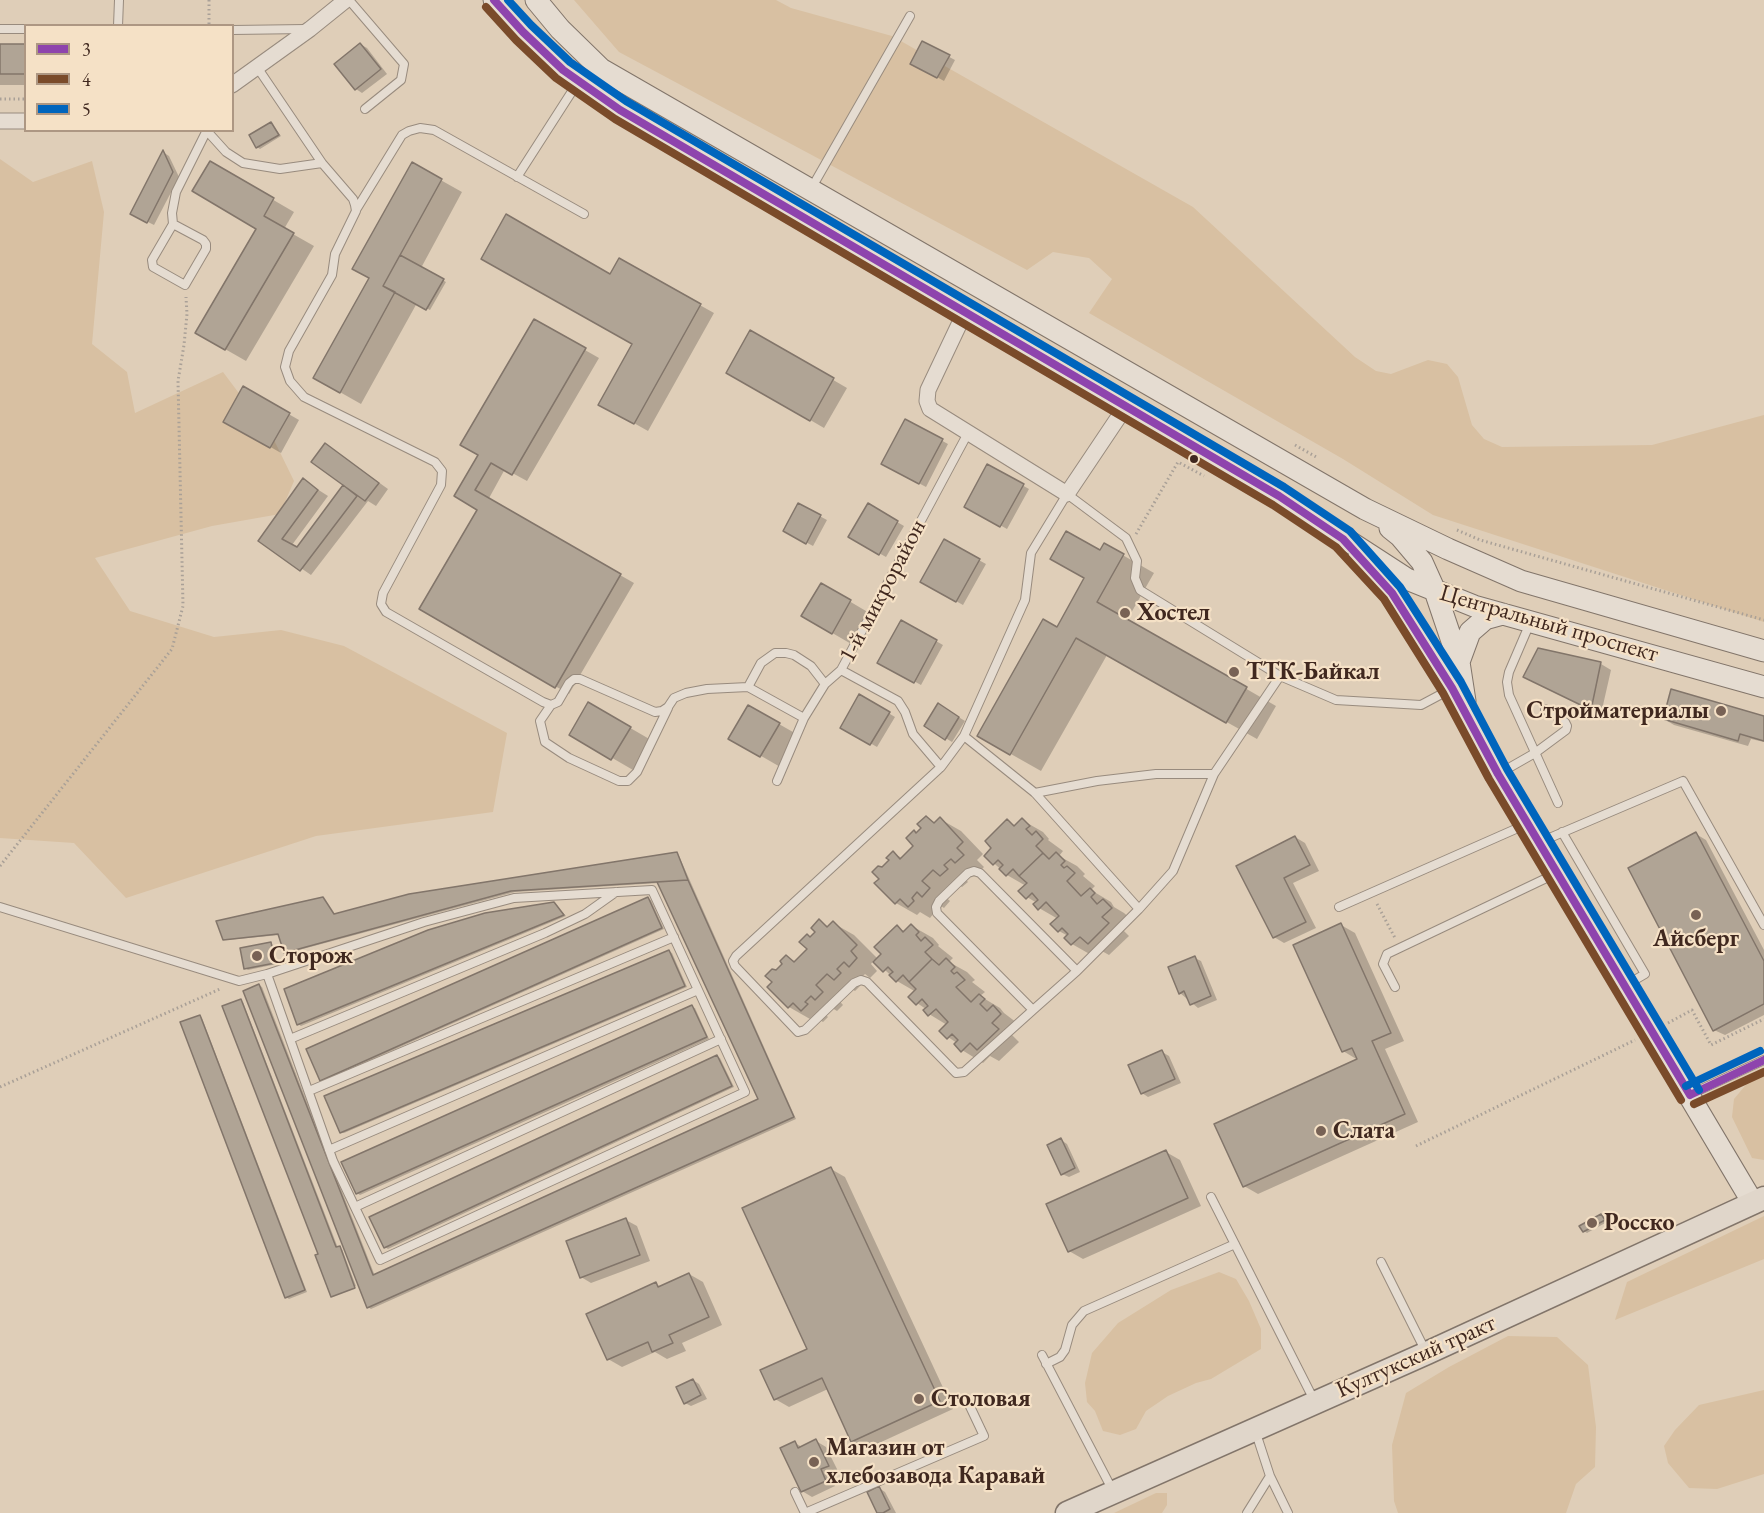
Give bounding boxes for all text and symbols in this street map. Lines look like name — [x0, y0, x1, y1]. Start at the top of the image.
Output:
legend — [24, 24, 234, 132]
text: 3 — [82, 38, 91, 61]
text: 4 — [82, 68, 91, 91]
text: 5 — [82, 98, 91, 121]
unlabelled marker — [1188, 453, 1200, 465]
street label: 1-й микрорайон — [833, 515, 933, 667]
street label: Центральный проспект — [1436, 579, 1662, 669]
place label: Хостел — [1137, 599, 1210, 627]
marker: Хостел — [1118, 606, 1132, 620]
place label: ТТК-Байкал — [1246, 658, 1380, 686]
marker: ТТК-Байкал — [1227, 665, 1241, 679]
place label: Стройматериалы — [1526, 697, 1709, 725]
marker: Стройматериалы — [1714, 704, 1728, 718]
marker: Айсберг — [1689, 908, 1703, 922]
place label: Айсберг — [1653, 925, 1739, 953]
place label: Сторож — [269, 942, 353, 970]
marker: Сторож — [250, 949, 264, 963]
place label: Слата — [1333, 1117, 1395, 1145]
marker: Слата — [1314, 1124, 1328, 1138]
place label: Росско — [1604, 1209, 1674, 1237]
marker: Росско — [1585, 1216, 1599, 1230]
street label: Култукский тракт — [1332, 1309, 1500, 1405]
place label: Столовая — [931, 1385, 1030, 1413]
marker: Столовая — [912, 1392, 926, 1406]
place label: Магазин от хлебозавода Каравай — [826, 1434, 1045, 1490]
marker: Магазин от хлебозавода Каравай — [807, 1455, 821, 1469]

